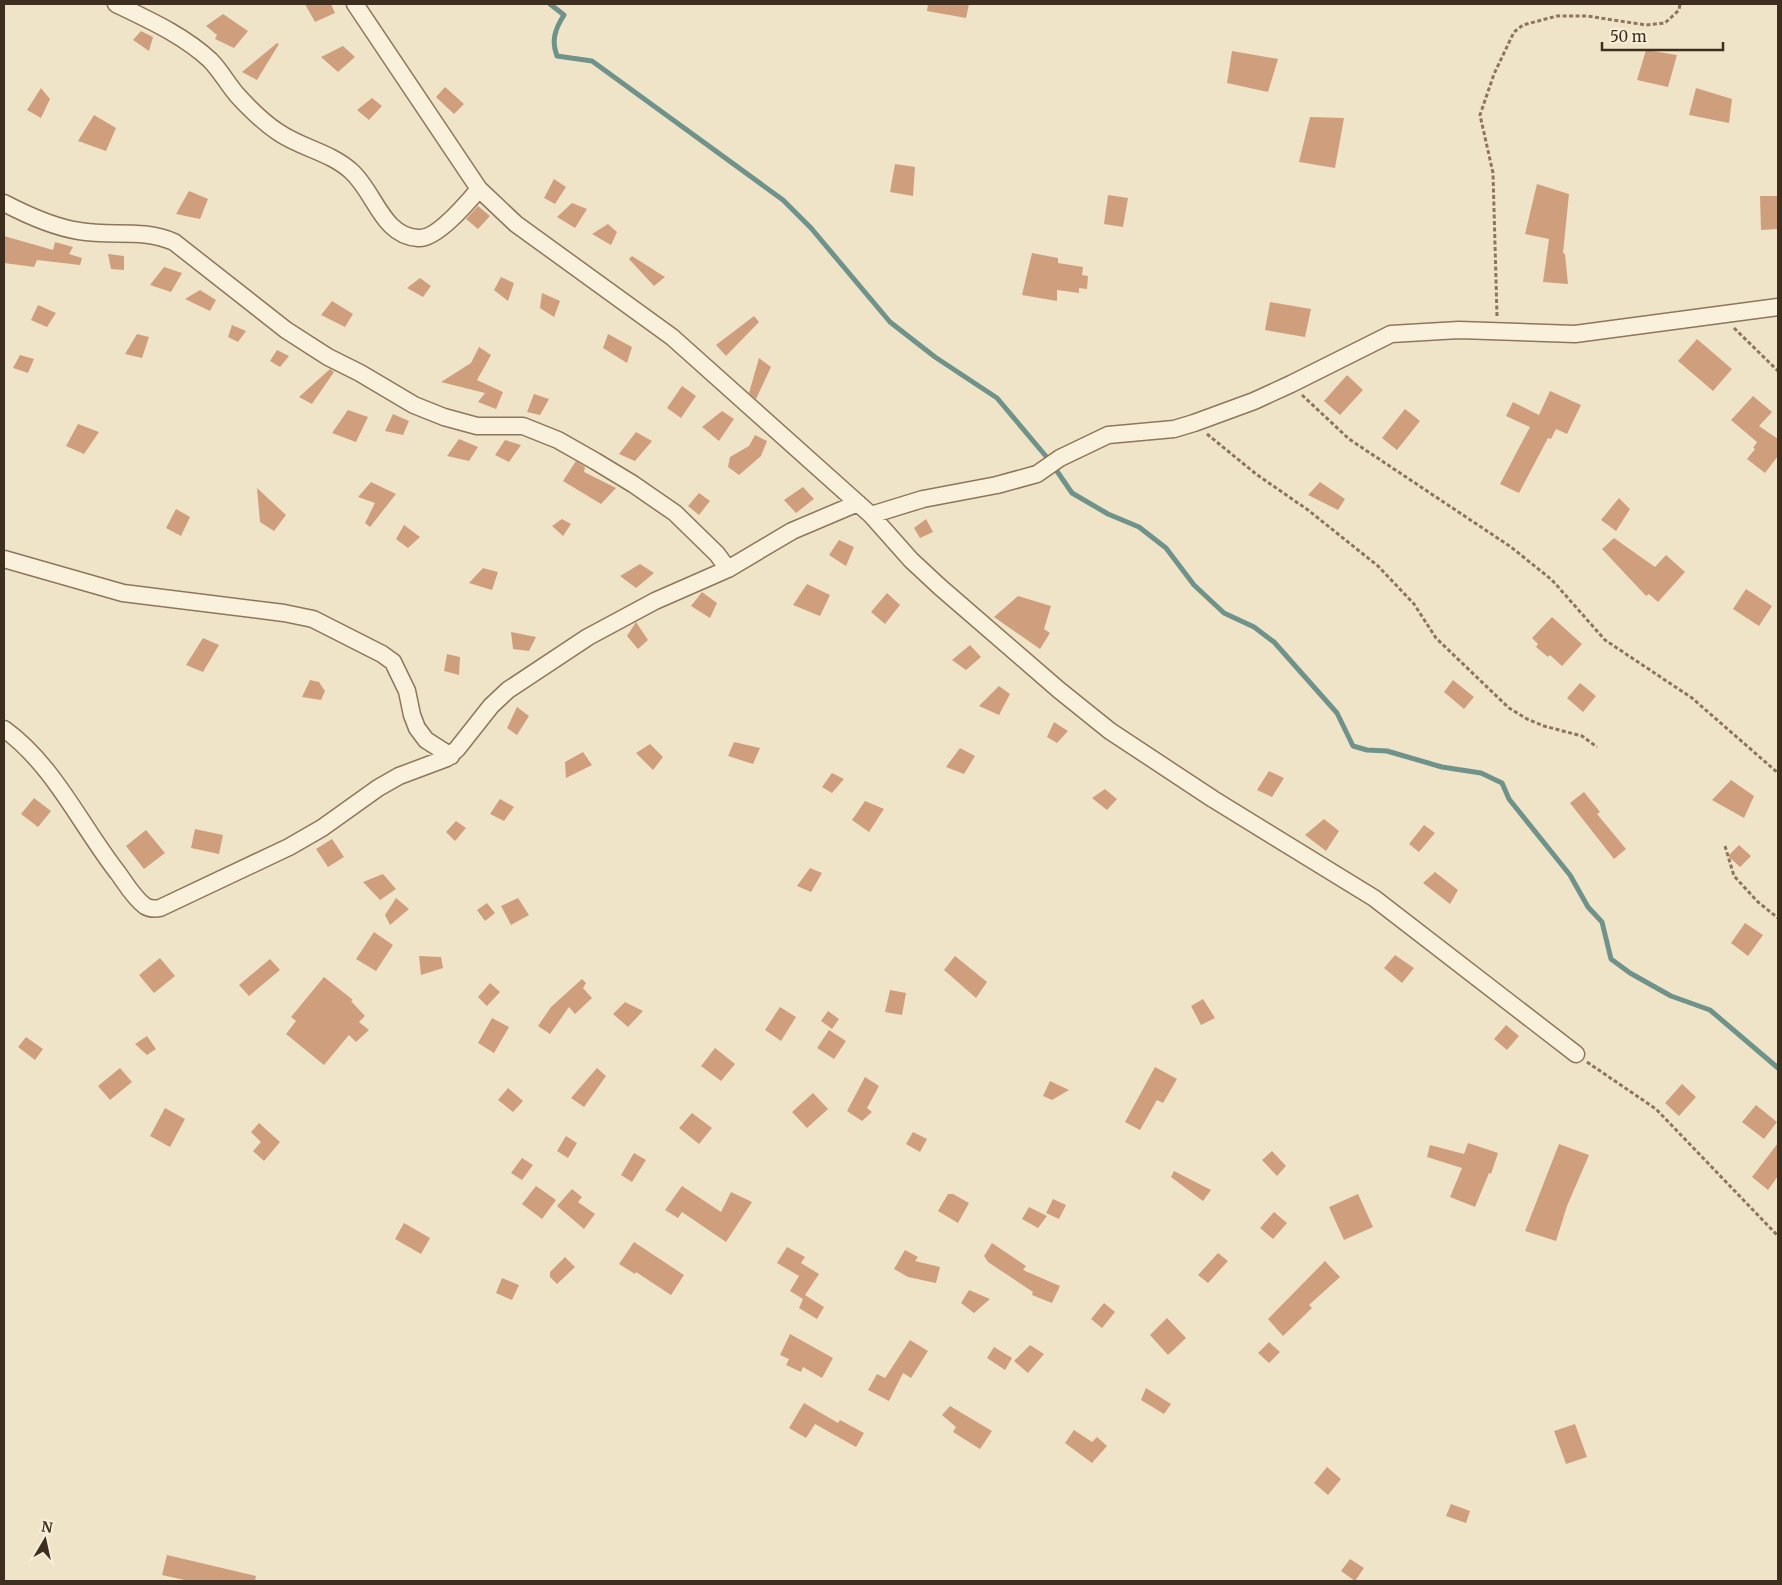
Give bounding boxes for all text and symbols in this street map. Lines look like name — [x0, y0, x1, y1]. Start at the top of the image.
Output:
scale bar — [1602, 20, 1723, 52]
text: 50 m — [1610, 27, 1647, 46]
north arrow — [20, 1515, 70, 1565]
text: N — [40, 1517, 54, 1537]

